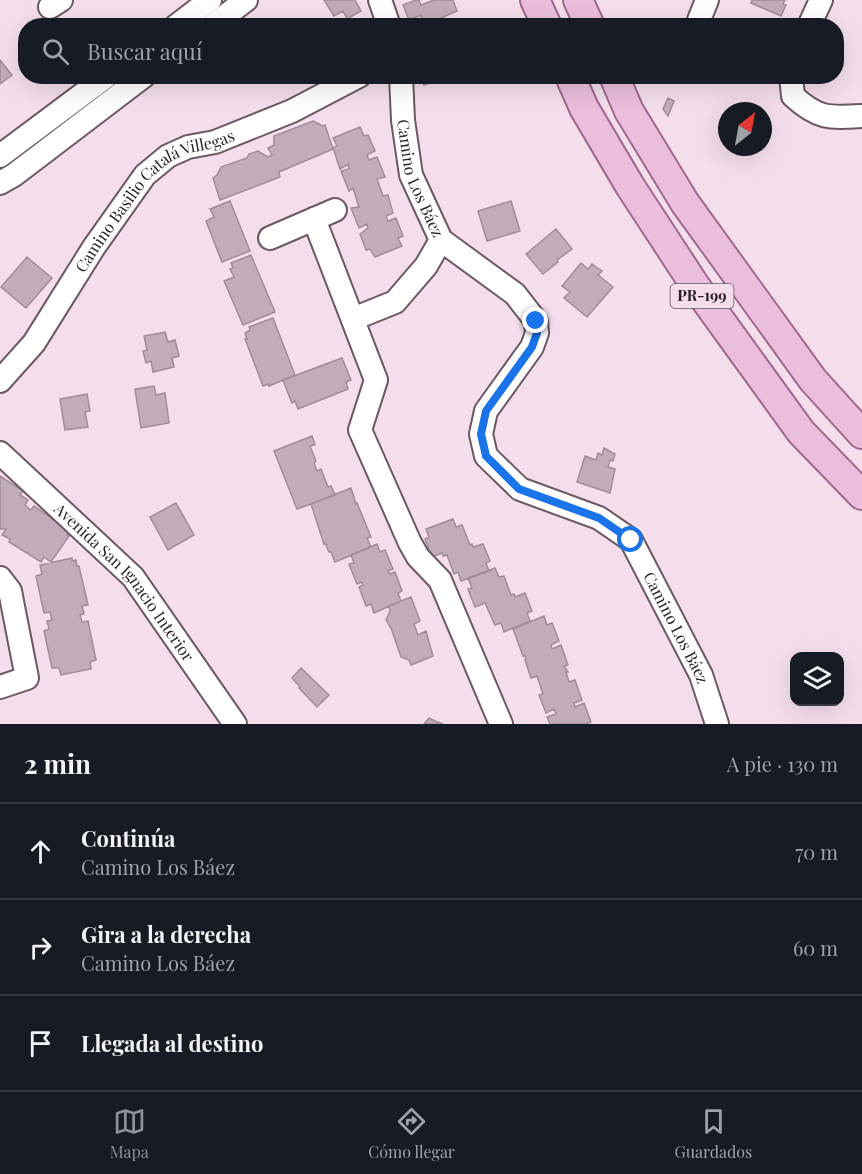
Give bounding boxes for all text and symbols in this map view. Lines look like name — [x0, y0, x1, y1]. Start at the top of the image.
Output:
search box — [18, 18, 844, 84]
icon: search — [39, 35, 72, 68]
text: Buscar aquí — [87, 36, 202, 66]
north arrow — [718, 102, 772, 156]
street label: Camino Los Báez — [393, 118, 449, 240]
street label: Camino Basilio Catalá Villegas — [70, 124, 237, 276]
road number: PR-199 — [670, 284, 734, 308]
route end — [522, 307, 548, 333]
street label: Avenida San Ignacio Interior — [49, 497, 199, 665]
route start — [617, 526, 643, 552]
street label: Camino Los Báez — [639, 568, 714, 686]
map controls — [790, 652, 844, 706]
button: layers — [790, 652, 844, 706]
text: 2 min — [24, 746, 91, 781]
text: A pie · 130 m — [727, 750, 838, 777]
text: Continúa — [81, 823, 175, 853]
icon: ahead — [24, 835, 57, 868]
text: 70 m — [795, 838, 838, 865]
text: Camino Los Báez — [81, 853, 235, 880]
text: Gira a la derecha — [81, 919, 251, 949]
icon: right — [24, 931, 57, 964]
text: 60 m — [793, 934, 838, 961]
text: Camino Los Báez — [81, 949, 235, 976]
icon: arrive — [24, 1027, 57, 1060]
text: Llegada al destino — [81, 1028, 263, 1058]
tab: Mapa — [110, 1105, 149, 1162]
tab: Cómo llegar — [368, 1105, 455, 1162]
tab: Guardados — [674, 1105, 752, 1162]

